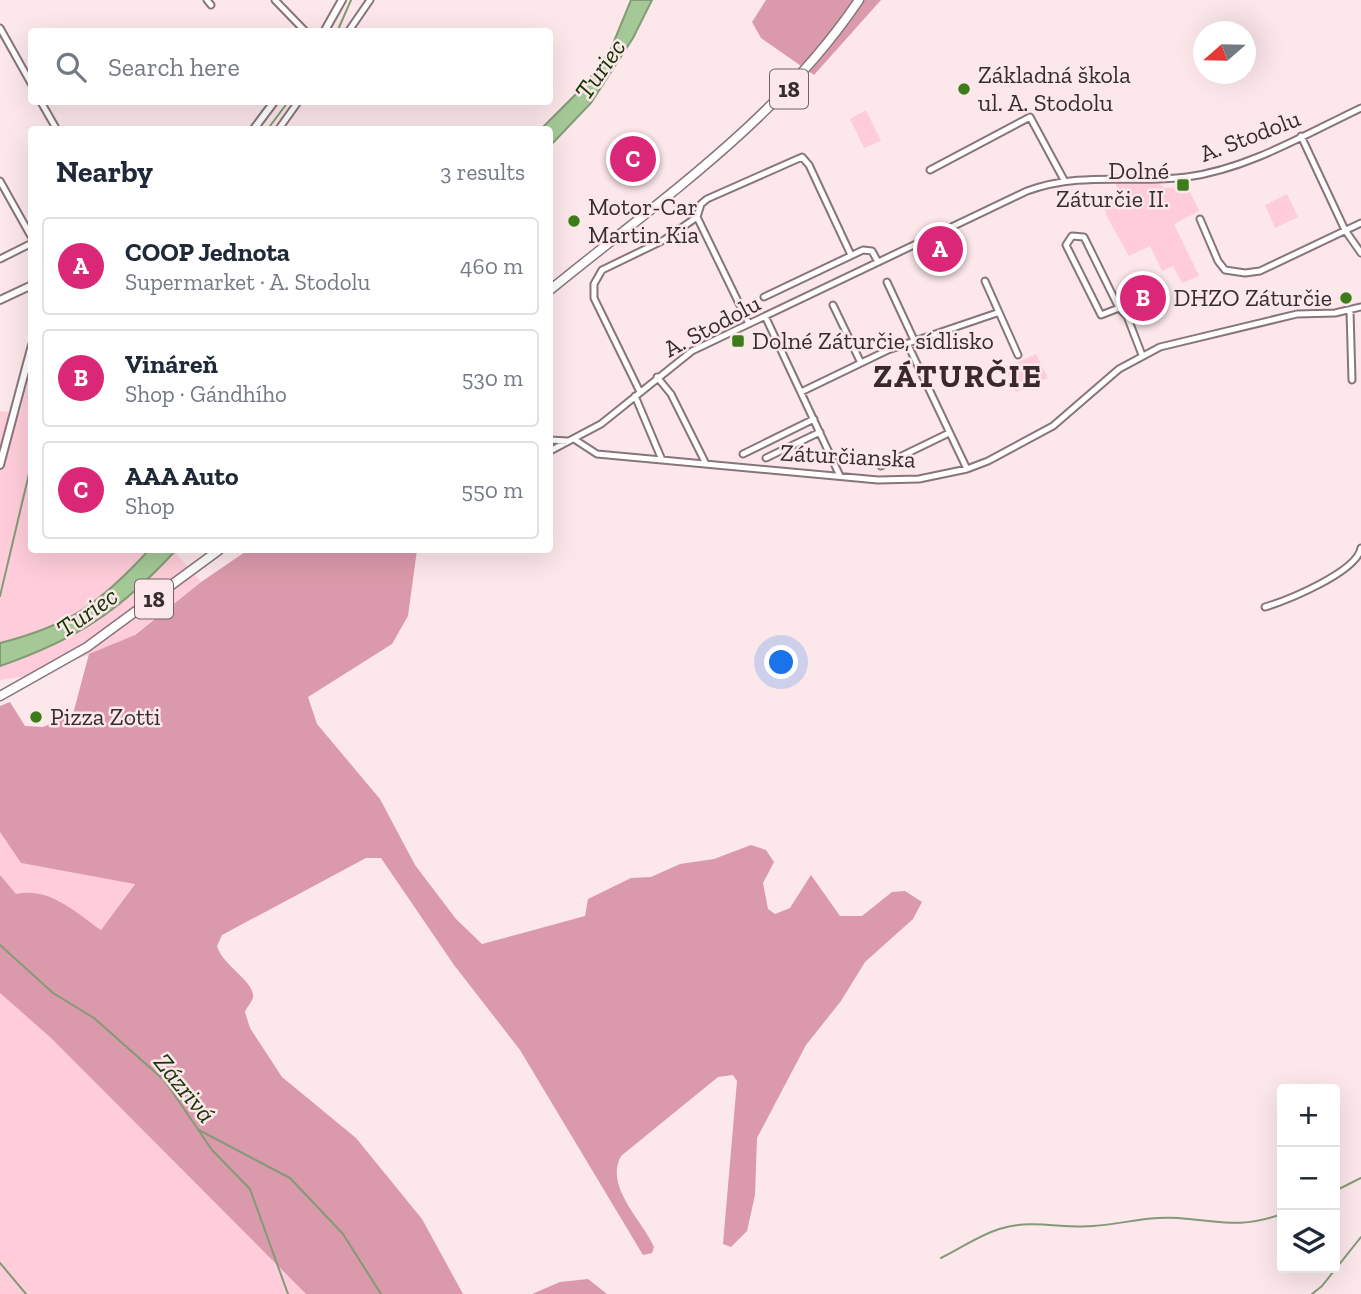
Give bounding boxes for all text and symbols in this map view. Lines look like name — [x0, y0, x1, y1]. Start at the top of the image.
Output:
north arrow — [1193, 21, 1256, 84]
search box — [28, 28, 553, 105]
water label: Turiec — [567, 32, 633, 106]
icon: search — [52, 48, 90, 86]
text: Search here — [108, 51, 240, 83]
place label: Základná škola ul. A. Stodolu — [978, 60, 1131, 117]
road number: 18 — [770, 69, 808, 108]
marker: Základná škola ul. A. Stodolu — [956, 81, 972, 97]
street label: A. Stodolu — [1195, 103, 1305, 168]
pin: C — [610, 133, 656, 185]
text: Nearby — [56, 154, 153, 190]
place label: Dolné Záturčie II. — [1056, 156, 1169, 213]
text: 3 results — [440, 158, 525, 186]
marker: Dolné Záturčie II. — [1175, 177, 1191, 193]
place label: Motor-Car Martin Kia — [588, 192, 700, 249]
marker: Motor-Car Martin Kia — [566, 213, 582, 229]
pin: A — [917, 223, 963, 275]
text: COOP Jednota — [125, 236, 290, 268]
text: A — [73, 252, 89, 280]
text: 460 m — [460, 252, 523, 280]
text: Supermarket · A. Stodolu — [125, 268, 370, 296]
pin: B — [1120, 272, 1166, 324]
place label: DHZO Záturčie — [1174, 283, 1332, 312]
street label: A. Stodolu — [658, 288, 766, 363]
marker: DHZO Záturčie — [1338, 290, 1354, 306]
place label: Dolné Záturčie, sídlisko — [752, 326, 994, 355]
marker: Dolné Záturčie, sídlisko — [730, 333, 746, 349]
text: Vináreň — [125, 348, 218, 380]
district label: ZÁTURČIE — [873, 357, 1043, 395]
text: B — [74, 364, 88, 392]
text: 530 m — [462, 364, 523, 392]
text: Shop · Gándhího — [125, 380, 287, 408]
street label: Záturčianska — [780, 437, 917, 474]
text: AAA Auto — [125, 460, 239, 492]
text: C — [74, 476, 88, 504]
text: 550 m — [461, 476, 523, 504]
text: Shop — [125, 492, 175, 520]
water label: Turiec — [50, 579, 124, 645]
road number: 18 — [135, 580, 173, 618]
your location — [764, 645, 798, 679]
place label: Pizza Zotti — [50, 702, 161, 731]
marker: Pizza Zotti — [28, 709, 44, 725]
water label: Zázrivá — [147, 1047, 223, 1129]
map controls — [1277, 1084, 1340, 1273]
button: + — [1277, 1084, 1340, 1147]
button: − — [1277, 1147, 1340, 1210]
button: layers — [1277, 1210, 1340, 1273]

